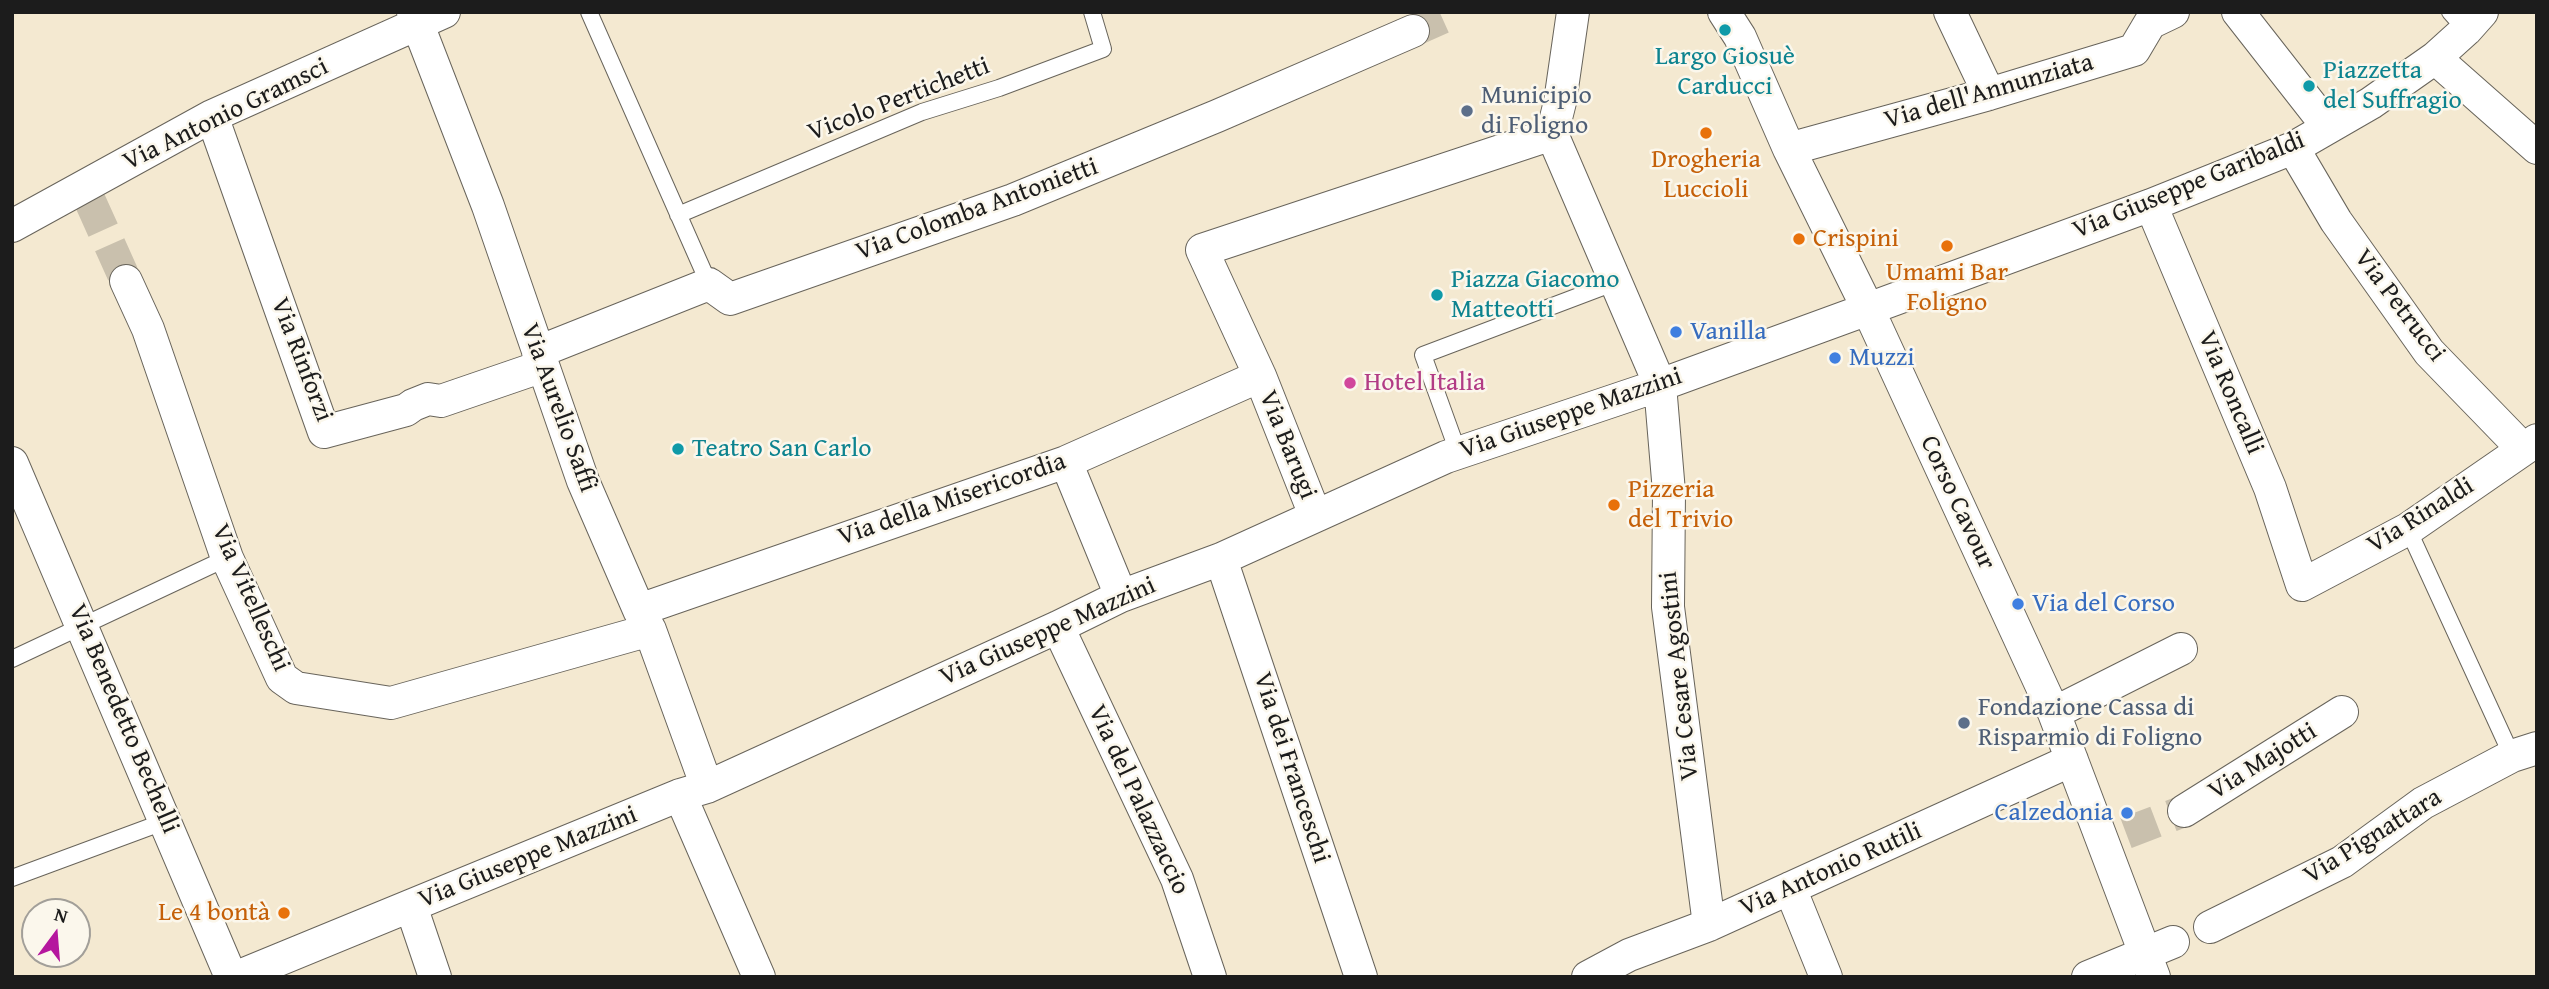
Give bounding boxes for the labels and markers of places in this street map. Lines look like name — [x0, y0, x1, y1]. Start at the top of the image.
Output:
marker: Largo Giosuè Carducci — [1717, 22, 1733, 38]
place label: Largo Giosuè Carducci — [1655, 41, 1795, 102]
place label: Piazzetta del Suffragio — [2323, 55, 2462, 116]
marker: Piazzetta del Suffragio — [2301, 78, 2317, 94]
place label: Municipio di Foligno — [1481, 80, 1592, 142]
marker: Municipio di Foligno — [1459, 103, 1475, 119]
marker: Drogheria Luccioli — [1698, 125, 1714, 141]
place label: Drogheria Luccioli — [1651, 144, 1761, 206]
place label: Crispini — [1813, 223, 1899, 255]
marker: Crispini — [1791, 231, 1807, 247]
marker: Umami Bar Foligno — [1939, 238, 1955, 254]
place label: Umami Bar Foligno — [1886, 257, 2008, 318]
place label: Piazza Giacomo Matteotti — [1451, 264, 1620, 326]
marker: Piazza Giacomo Matteotti — [1429, 287, 1445, 303]
place label: Vanilla — [1690, 316, 1767, 348]
marker: Vanilla — [1668, 324, 1684, 340]
place label: Muzzi — [1849, 342, 1914, 374]
marker: Muzzi — [1827, 350, 1843, 366]
place label: Hotel Italia — [1364, 367, 1485, 399]
marker: Hotel Italia — [1342, 375, 1358, 391]
place label: Teatro San Carlo — [692, 433, 872, 465]
marker: Teatro San Carlo — [670, 441, 686, 457]
place label: Pizzeria del Trivio — [1628, 474, 1733, 536]
marker: Pizzeria del Trivio — [1606, 497, 1622, 513]
place label: Via del Corso — [2032, 588, 2175, 620]
marker: Via del Corso — [2010, 596, 2026, 612]
place label: Fondazione Cassa di Risparmio di Foligno — [1978, 692, 2202, 754]
marker: Fondazione Cassa di Risparmio di Foligno — [1956, 715, 1972, 731]
place label: Calzedonia — [1994, 797, 2113, 829]
marker: Calzedonia — [2119, 805, 2135, 821]
place label: Le 4 bontà — [158, 897, 270, 929]
marker: Le 4 bontà — [276, 905, 292, 921]

